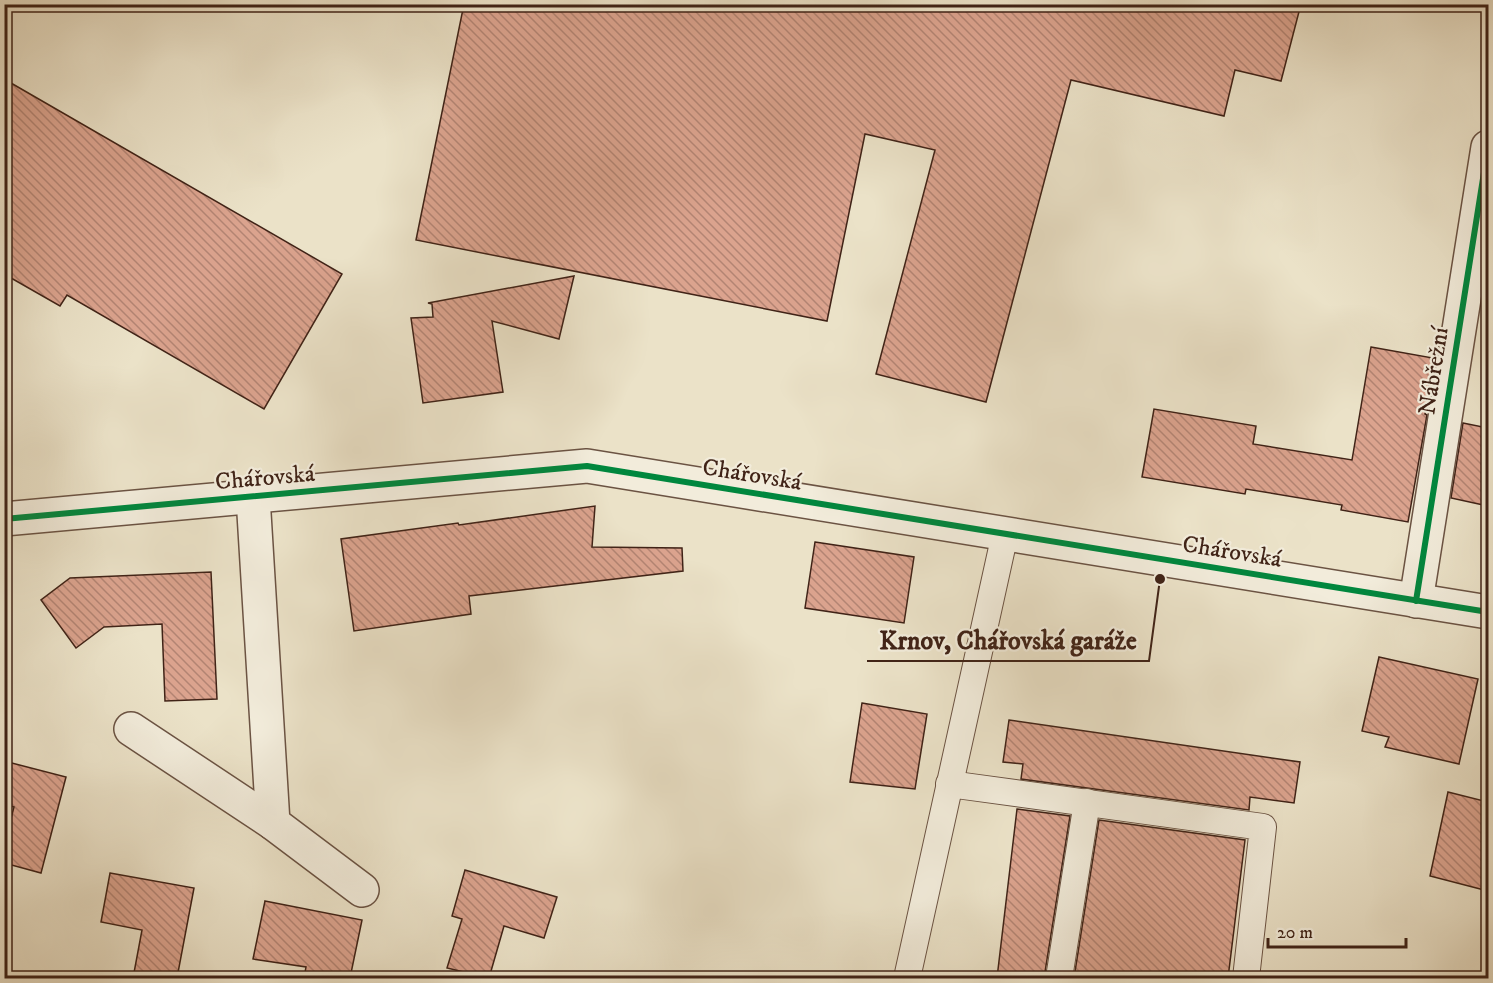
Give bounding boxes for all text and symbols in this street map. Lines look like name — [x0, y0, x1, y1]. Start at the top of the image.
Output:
street label: Nábřežní — [1412, 323, 1456, 417]
street label: Chářovská — [700, 452, 805, 498]
street label: Chářovská — [214, 459, 317, 497]
street label: Chářovská — [1180, 529, 1285, 575]
callout: Krnov, Chářovská garáže — [867, 617, 1149, 661]
text: Krnov, Chářovská garáže — [879, 625, 1137, 658]
scale bar — [1268, 911, 1406, 949]
text: 20 m — [1277, 922, 1313, 944]

